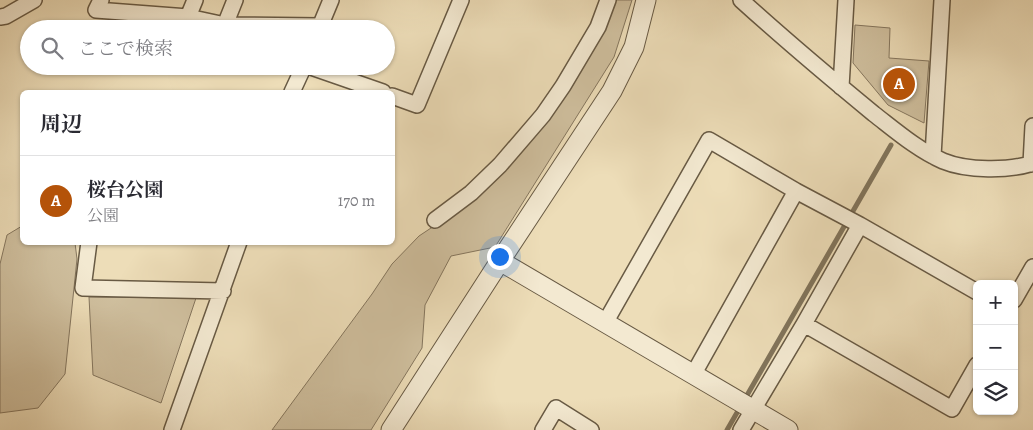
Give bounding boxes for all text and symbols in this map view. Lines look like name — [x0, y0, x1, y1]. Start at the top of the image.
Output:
search box — [20, 20, 395, 75]
icon: search — [38, 34, 66, 62]
text: ここで検索 — [78, 36, 173, 62]
pin: A — [883, 65, 915, 103]
text: 周辺 — [40, 110, 82, 138]
text: 桜台公園 — [87, 177, 163, 203]
text: A — [51, 190, 61, 212]
text: 170 m — [338, 190, 375, 212]
text: 公園 — [87, 205, 119, 227]
your location — [487, 244, 513, 270]
map controls — [973, 280, 1018, 415]
button: + — [973, 280, 1018, 325]
button: − — [973, 325, 1018, 370]
button: layers — [973, 370, 1018, 415]

